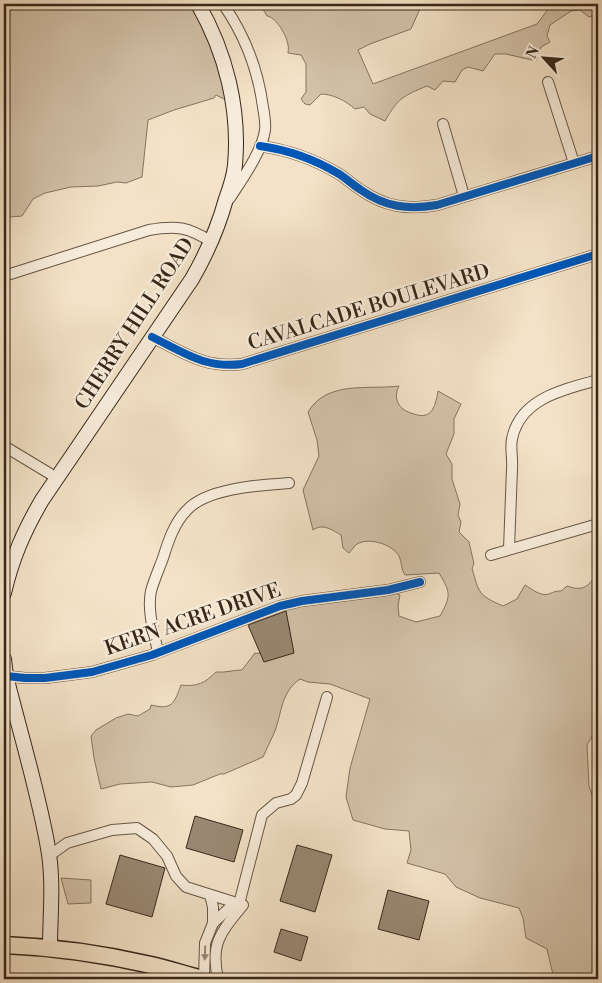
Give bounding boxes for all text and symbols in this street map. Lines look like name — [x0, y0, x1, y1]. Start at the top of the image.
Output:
north arrow — [520, 32, 570, 82]
text: N — [523, 44, 544, 62]
street label: CHERRY HILL ROAD — [70, 233, 200, 415]
street label: CAVALCADE BOULEVARD — [245, 259, 493, 357]
street label: KERN ACRE DRIVE — [102, 578, 284, 662]
one-way arrow — [201, 946, 209, 962]

